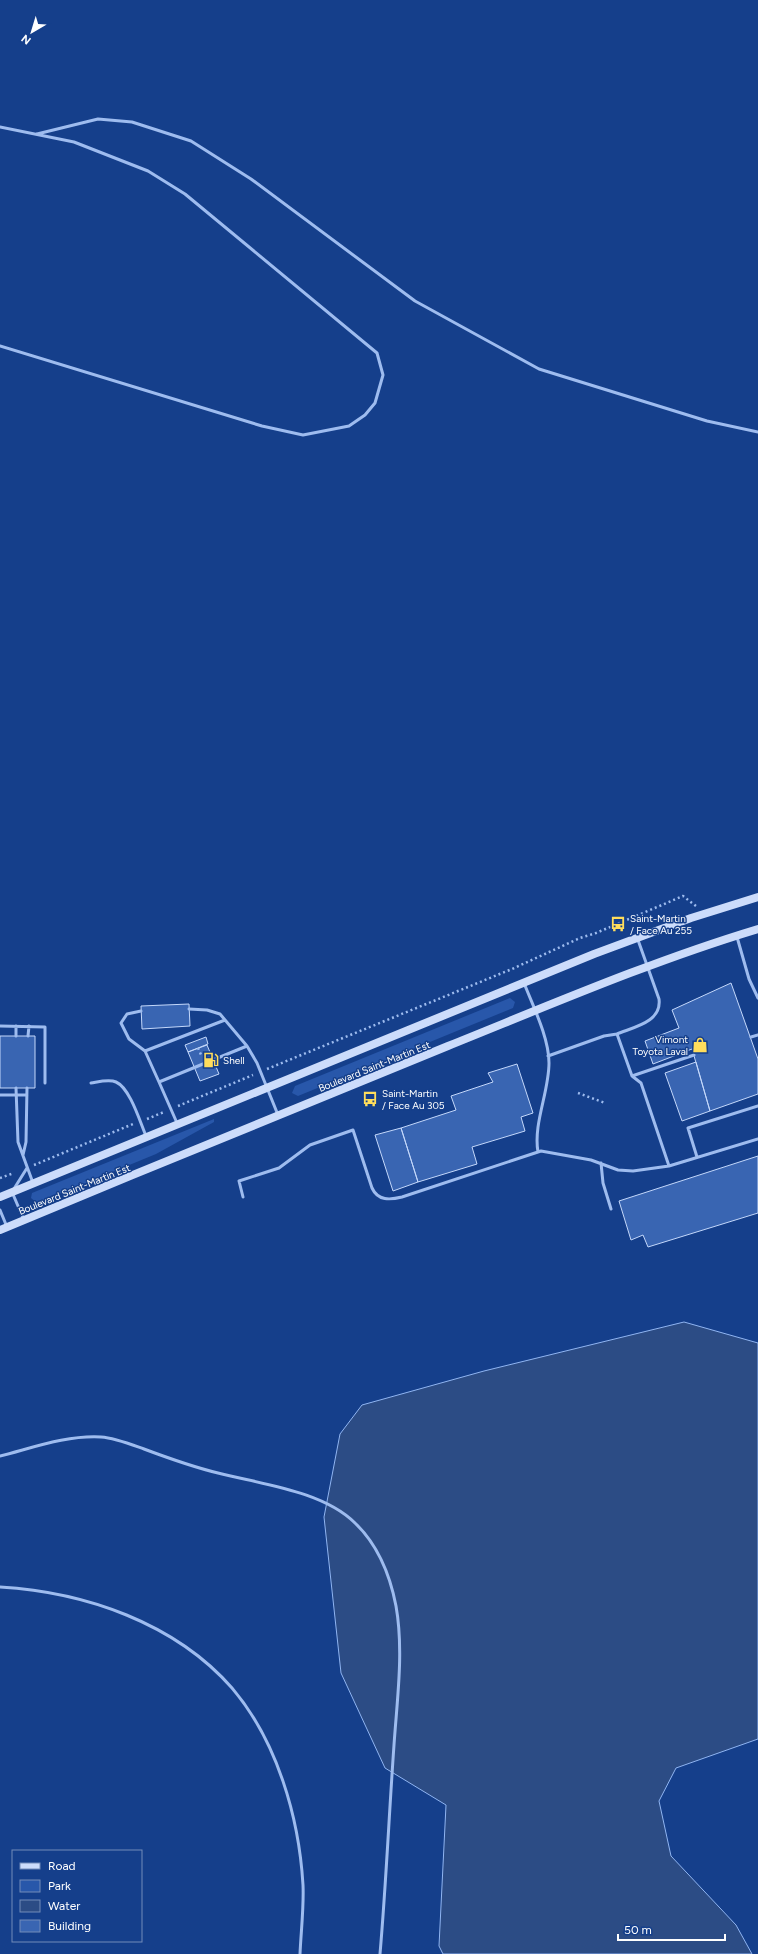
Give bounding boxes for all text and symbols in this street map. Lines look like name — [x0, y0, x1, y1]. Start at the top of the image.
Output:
north arrow — [12, 12, 52, 52]
text: N — [19, 32, 34, 47]
place label: Saint-Martin / Face Au 255 — [630, 912, 692, 937]
bus stop icon: Saint-Martin / Face Au 255 — [609, 915, 627, 933]
place label: Vimont Toyota Laval — [633, 1033, 688, 1058]
shop icon: Vimont Toyota Laval — [691, 1036, 709, 1054]
street label: Boulevard Saint-Martin Est — [316, 1038, 432, 1095]
fuel station icon: Shell — [202, 1051, 220, 1069]
place label: Shell — [223, 1054, 245, 1067]
place label: Saint-Martin / Face Au 305 — [382, 1087, 445, 1112]
bus stop icon: Saint-Martin / Face Au 305 — [361, 1090, 379, 1108]
street label: Boulevard Saint-Martin Est — [16, 1161, 132, 1218]
legend — [12, 1850, 142, 1942]
text: Road — [48, 1859, 76, 1873]
text: Park — [48, 1879, 71, 1893]
text: Water — [48, 1899, 80, 1913]
scale bar — [618, 1916, 725, 1942]
text: Building — [48, 1919, 91, 1933]
text: 50 m — [624, 1923, 652, 1937]

